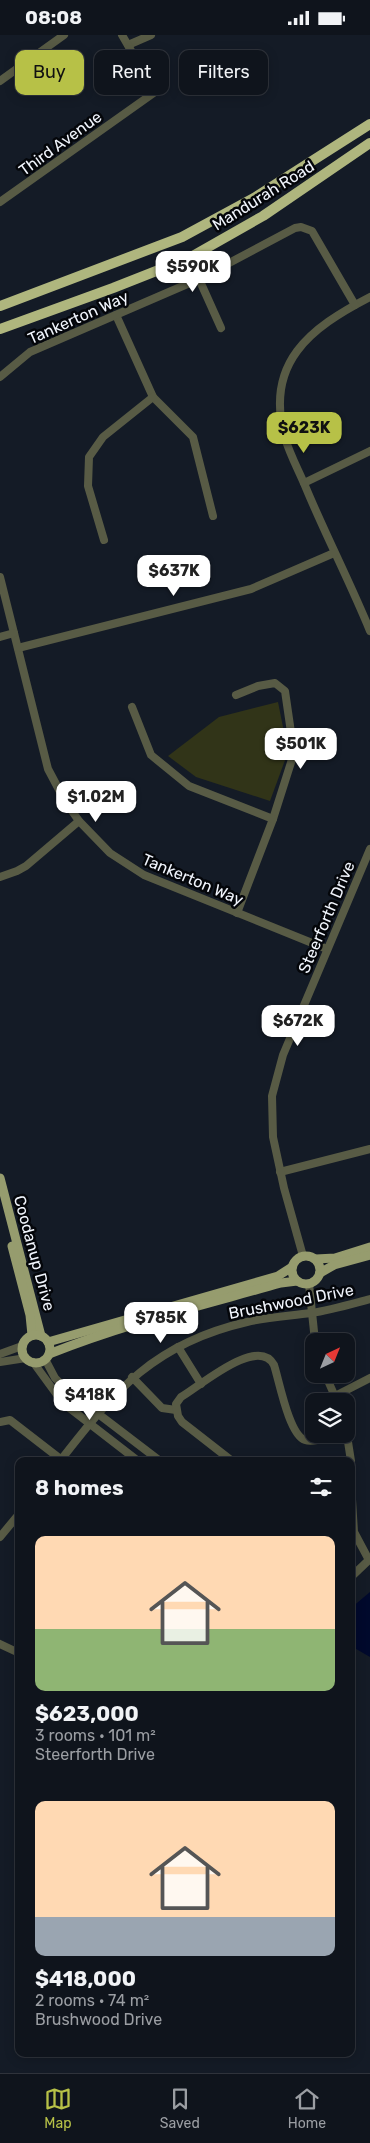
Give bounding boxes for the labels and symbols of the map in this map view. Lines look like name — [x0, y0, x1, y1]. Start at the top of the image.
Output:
street label: Third Avenue — [15, 107, 105, 180]
street label: Mandurah Road — [209, 156, 318, 234]
pin: $590K — [158, 251, 228, 293]
street label: Tankerton Way — [25, 287, 132, 348]
pin: $623K — [269, 411, 339, 454]
pin: $637K — [139, 555, 209, 597]
pin: $501K — [266, 727, 336, 770]
pin: $1.02M — [55, 781, 137, 823]
street label: Tankerton Way — [139, 850, 246, 909]
street label: Steerforth Drive — [294, 858, 359, 976]
pin: $672K — [263, 1005, 333, 1047]
street label: Coodanup Drive — [10, 1193, 59, 1313]
street label: Brushwood Drive — [227, 1280, 355, 1323]
pin: $785K — [126, 1301, 196, 1344]
north arrow — [305, 1333, 355, 1383]
pin: $418K — [55, 1379, 125, 1421]

